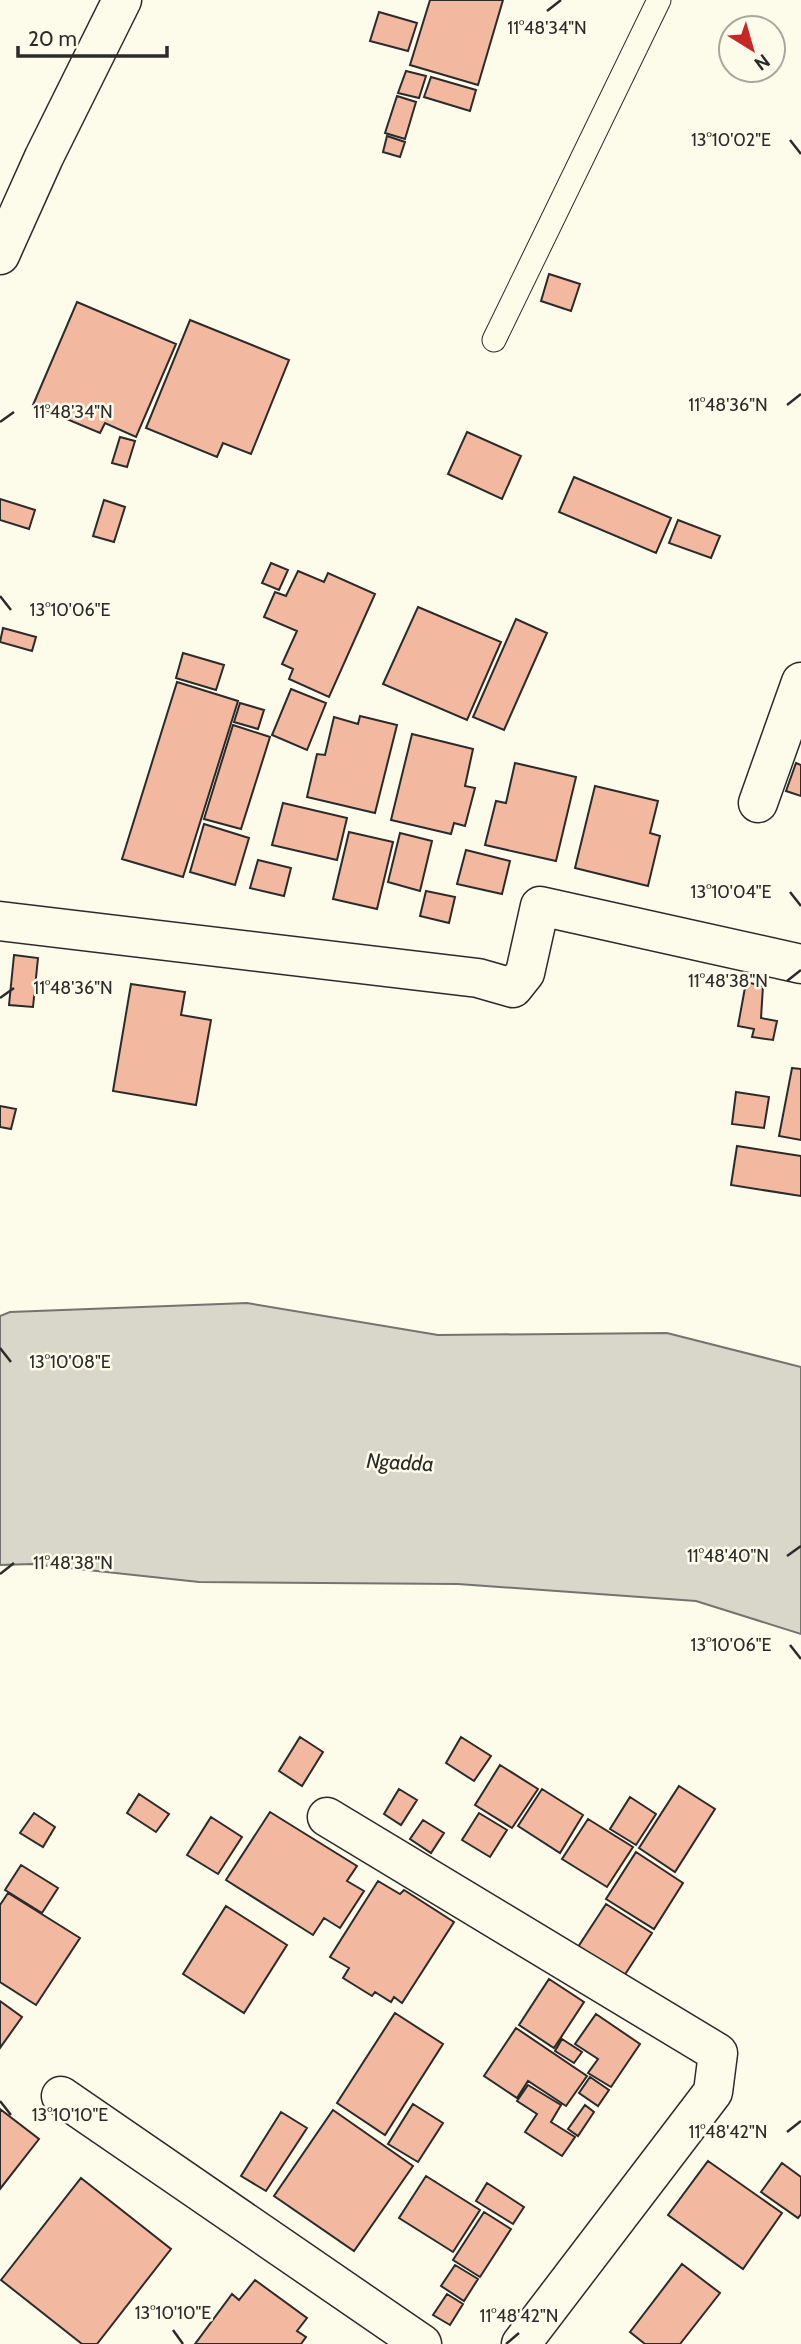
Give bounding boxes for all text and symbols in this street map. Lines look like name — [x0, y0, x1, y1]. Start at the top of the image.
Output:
scale bar — [18, 14, 166, 58]
north arrow — [717, 14, 787, 84]
text: 11°48'34"N — [507, 17, 587, 39]
text: 20 m — [28, 26, 77, 51]
text: N — [750, 49, 774, 75]
text: 13°10'02"E — [691, 129, 771, 151]
text: 11°48'36"N — [688, 394, 768, 416]
text: 11°48'34"N — [33, 401, 113, 423]
text: 13°10'06"E — [30, 599, 110, 621]
text: 13°10'04"E — [691, 881, 771, 903]
text: 11°48'38"N — [688, 970, 768, 992]
text: 11°48'36"N — [33, 977, 113, 999]
text: 13°10'08"E — [29, 1351, 111, 1373]
water label: Ngadda — [366, 1448, 434, 1476]
text: 11°48'40"N — [687, 1545, 769, 1567]
text: 11°48'38"N — [33, 1552, 113, 1574]
text: 13°10'06"E — [691, 1634, 771, 1656]
text: 13°10'10"E — [32, 2104, 108, 2126]
text: 11°48'42"N — [689, 2121, 767, 2143]
text: 13°10'10"E — [135, 2302, 211, 2324]
text: 11°48'42"N — [480, 2305, 558, 2327]

